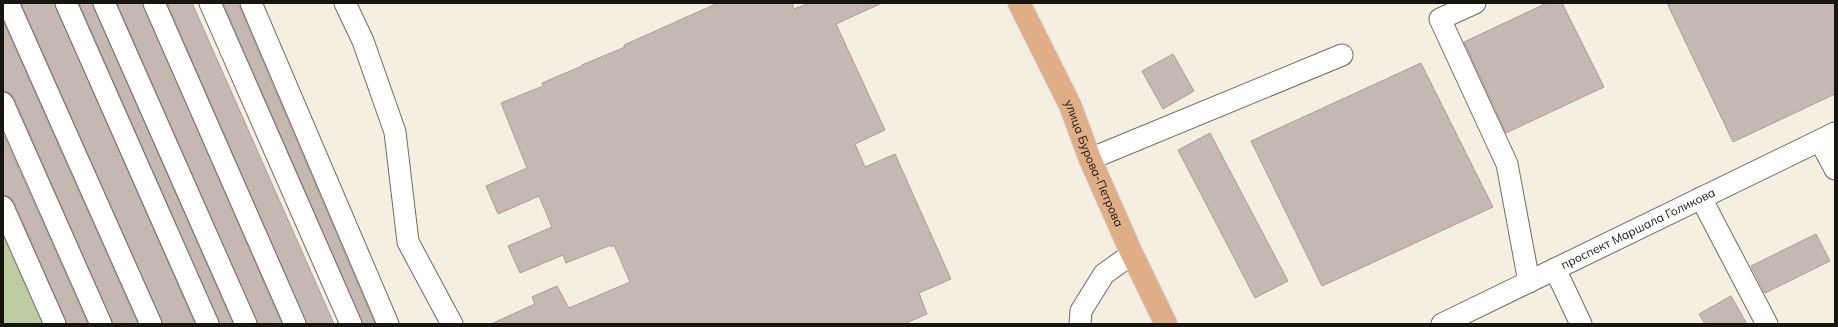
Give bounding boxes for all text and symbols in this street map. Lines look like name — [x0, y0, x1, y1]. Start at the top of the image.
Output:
street label: улица Бурова-Петрова — [1062, 97, 1127, 229]
street label: проспект Маршала Голикова — [1558, 184, 1717, 272]

